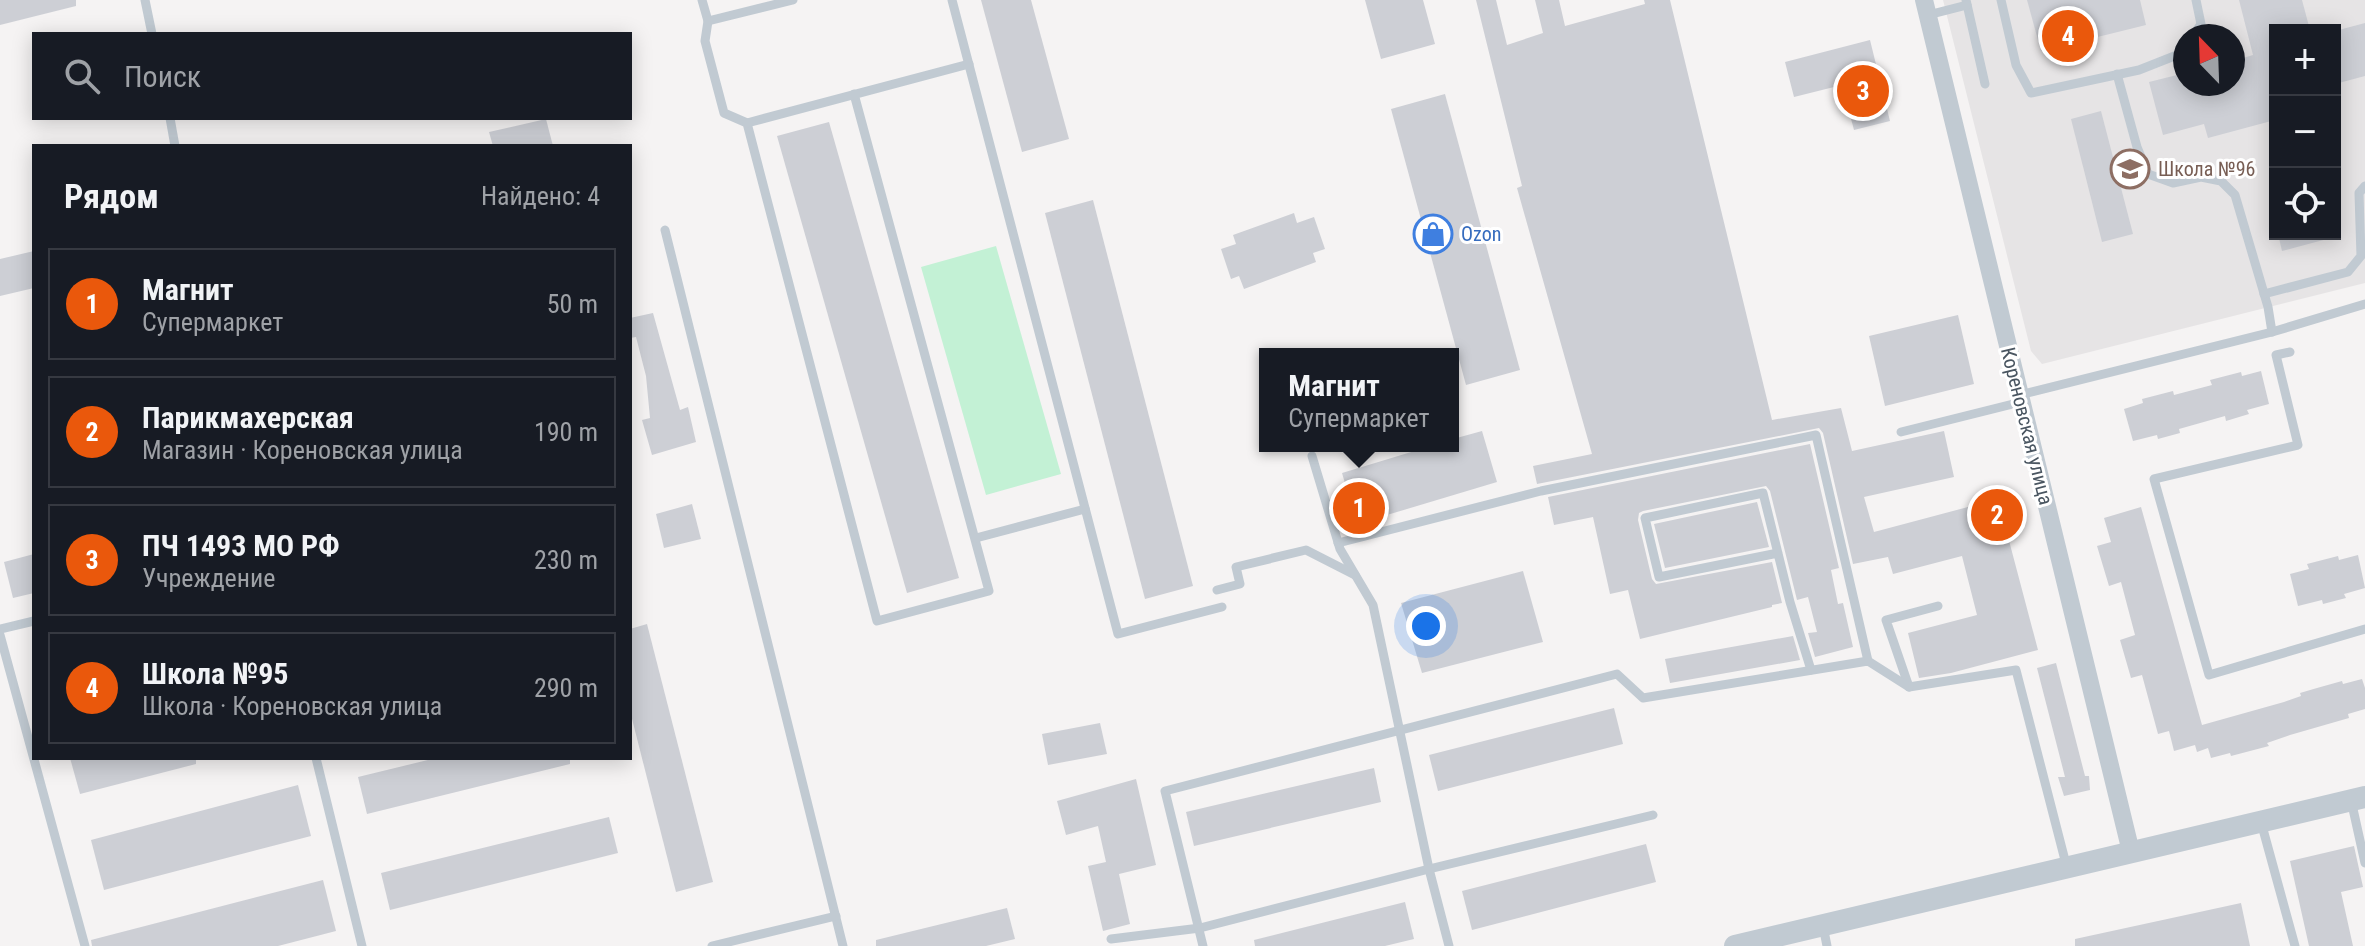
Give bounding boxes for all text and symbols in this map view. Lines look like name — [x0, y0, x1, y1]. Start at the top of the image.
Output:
pin: 4 — [2042, 6, 2094, 66]
north arrow — [2173, 24, 2245, 96]
map controls — [2269, 24, 2341, 240]
button: + — [2269, 24, 2341, 96]
search box — [32, 32, 632, 120]
icon: search — [60, 54, 104, 98]
text: Поиск — [124, 59, 201, 94]
pin: 3 — [1837, 61, 1889, 121]
button: − — [2269, 96, 2341, 168]
school or university icon: Школа №96 — [2109, 148, 2151, 190]
place label: Школа №96 — [2158, 157, 2255, 181]
button: locate — [2269, 168, 2341, 240]
text: Рядом — [64, 176, 159, 216]
text: Найдено: 4 — [481, 181, 600, 211]
shop icon: Ozon — [1412, 213, 1454, 255]
place label: Ozon — [1461, 222, 1501, 246]
text: Магнит — [142, 272, 234, 307]
text: 1 — [85, 289, 99, 319]
text: 50 m — [547, 289, 598, 319]
text: Супермаркет — [142, 307, 283, 337]
street label: Кореновская улица — [1996, 345, 2058, 507]
popup — [1259, 348, 1459, 452]
text: Магнит — [1288, 368, 1380, 403]
text: Парикмахерская — [142, 400, 354, 435]
text: Супермаркет — [1288, 403, 1430, 433]
text: 2 — [85, 417, 99, 447]
text: 190 m — [534, 417, 598, 447]
text: Магазин · Кореновская улица — [142, 435, 463, 465]
pin: 1 — [1333, 478, 1385, 538]
pin: 2 — [1971, 485, 2023, 545]
text: ПЧ 1493 МО РФ — [142, 528, 340, 563]
text: 3 — [85, 545, 99, 575]
text: 230 m — [534, 545, 598, 575]
text: Учреждение — [142, 563, 275, 593]
your location — [1406, 606, 1446, 646]
text: Школа №95 — [142, 656, 289, 691]
text: 4 — [85, 673, 99, 703]
text: 290 m — [534, 673, 598, 703]
text: Школа · Кореновская улица — [142, 691, 442, 721]

